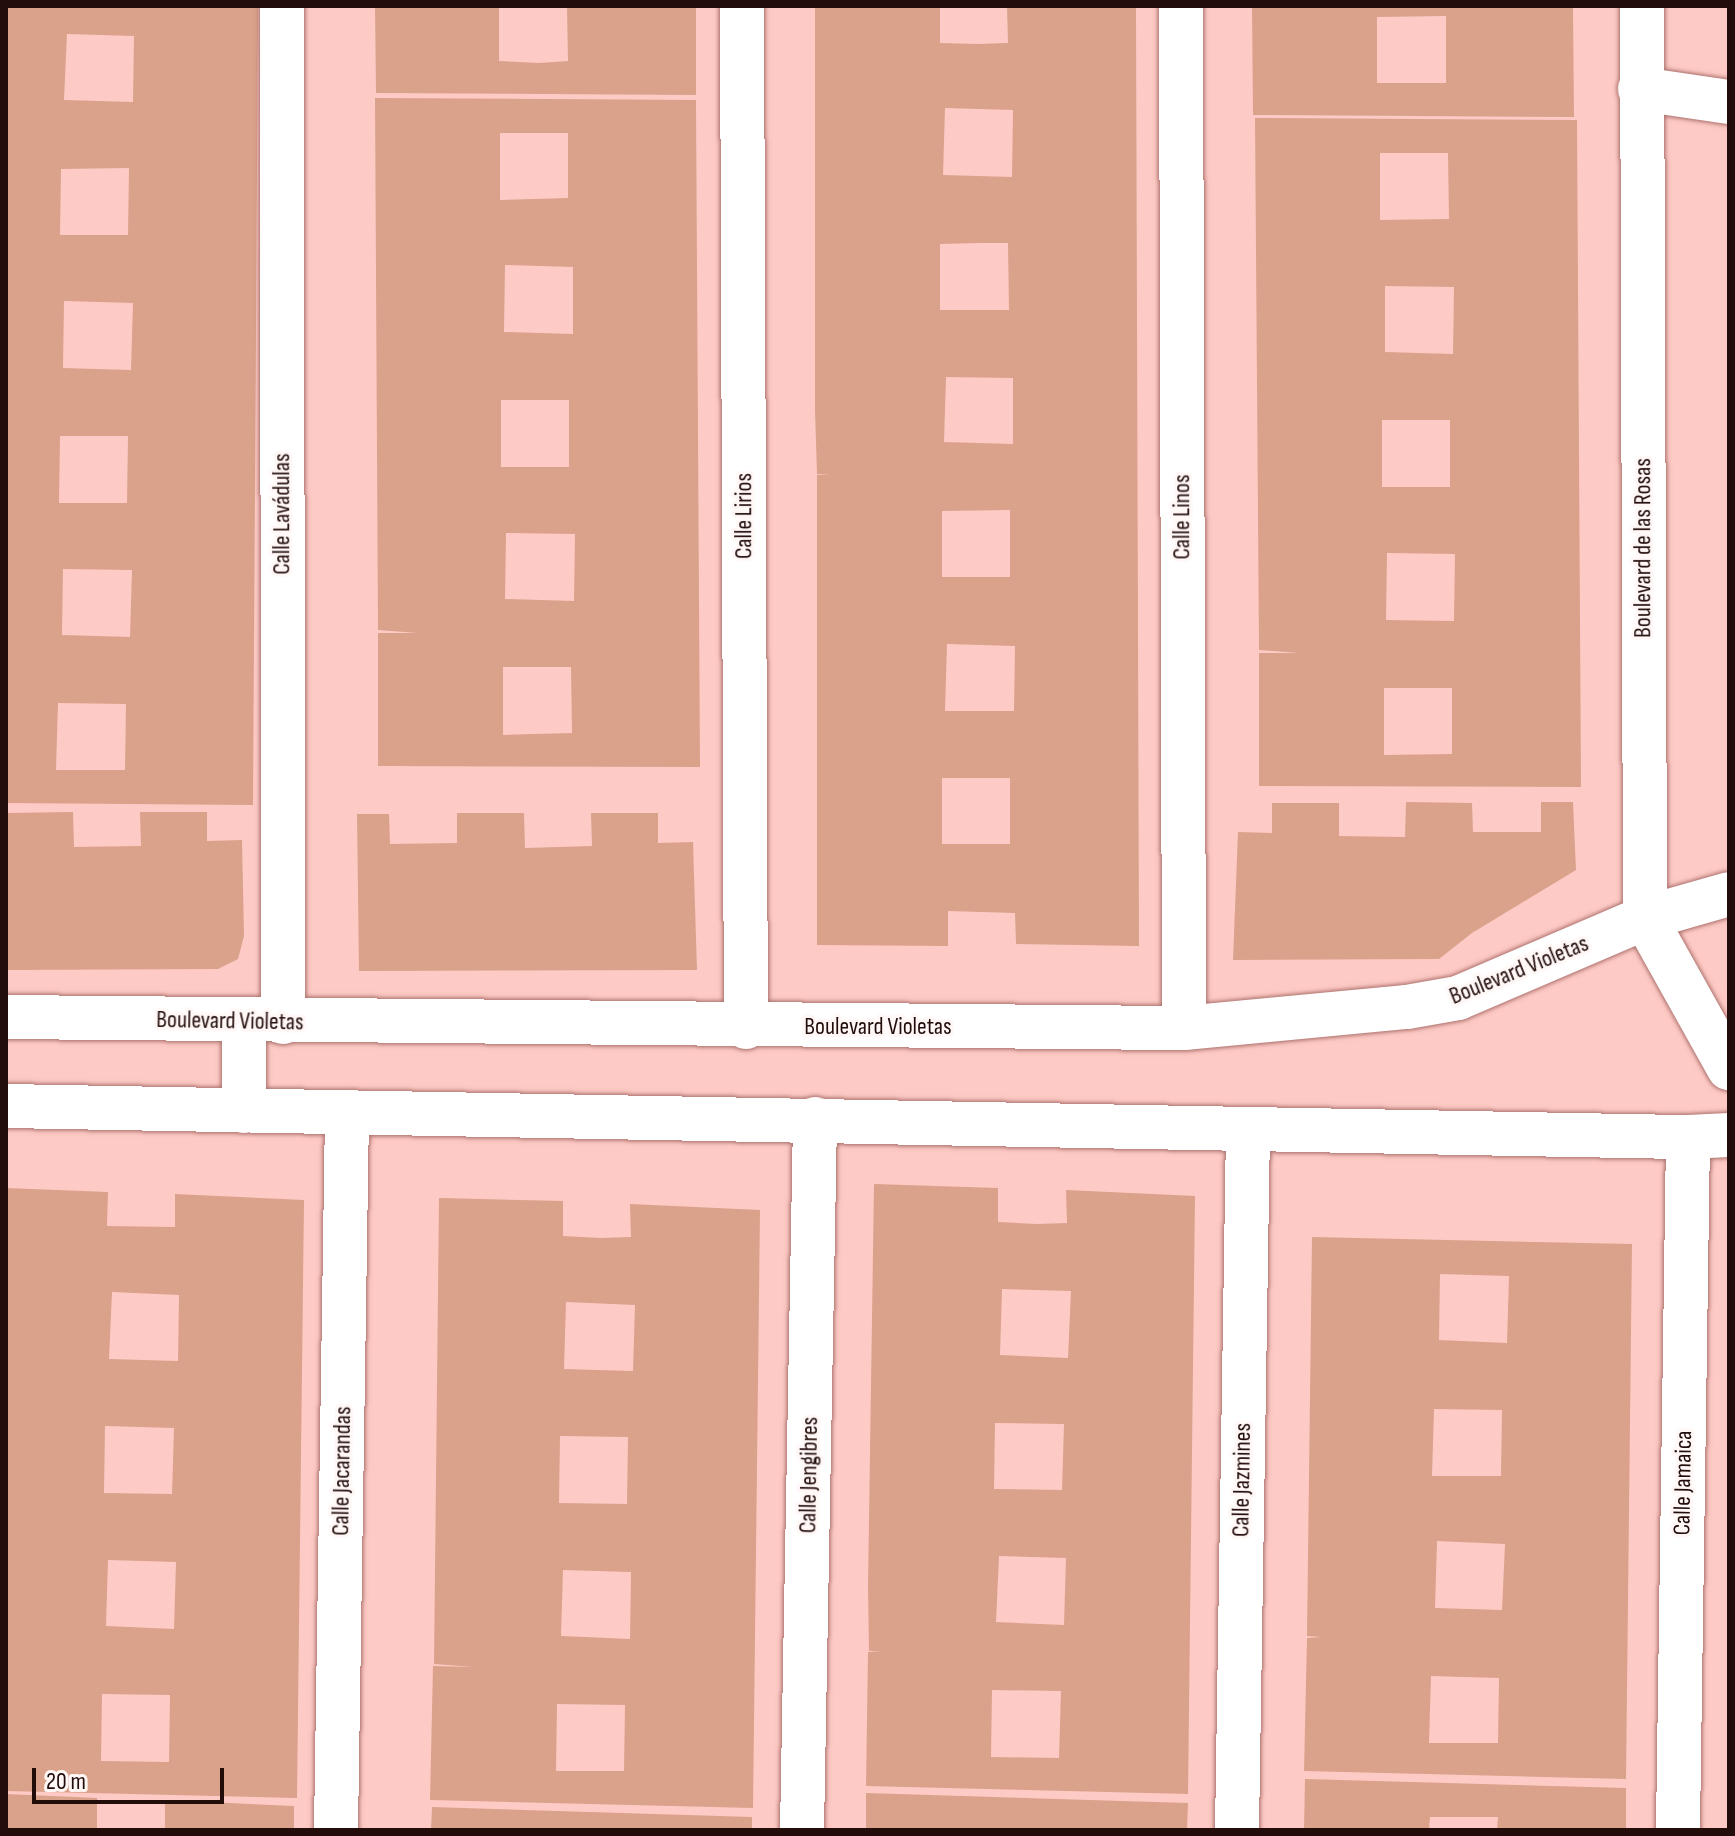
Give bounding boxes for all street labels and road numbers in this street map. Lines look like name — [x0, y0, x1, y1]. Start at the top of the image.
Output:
street label: Calle Lavádulas — [268, 453, 296, 575]
street label: Boulevard de las Rosas — [1629, 458, 1657, 638]
street label: Calle Lirios — [730, 473, 758, 559]
street label: Calle Linos — [1168, 474, 1196, 560]
street label: Boulevard Violetas — [1445, 929, 1593, 1011]
street label: Boulevard Violetas — [156, 1005, 304, 1037]
street label: Boulevard Violetas — [804, 1013, 952, 1041]
street label: Calle Jacarandas — [326, 1406, 358, 1536]
street label: Calle Jengibres — [794, 1417, 824, 1533]
street label: Calle Jazmines — [1227, 1423, 1257, 1537]
street label: Calle Jamaica — [1668, 1430, 1698, 1536]

